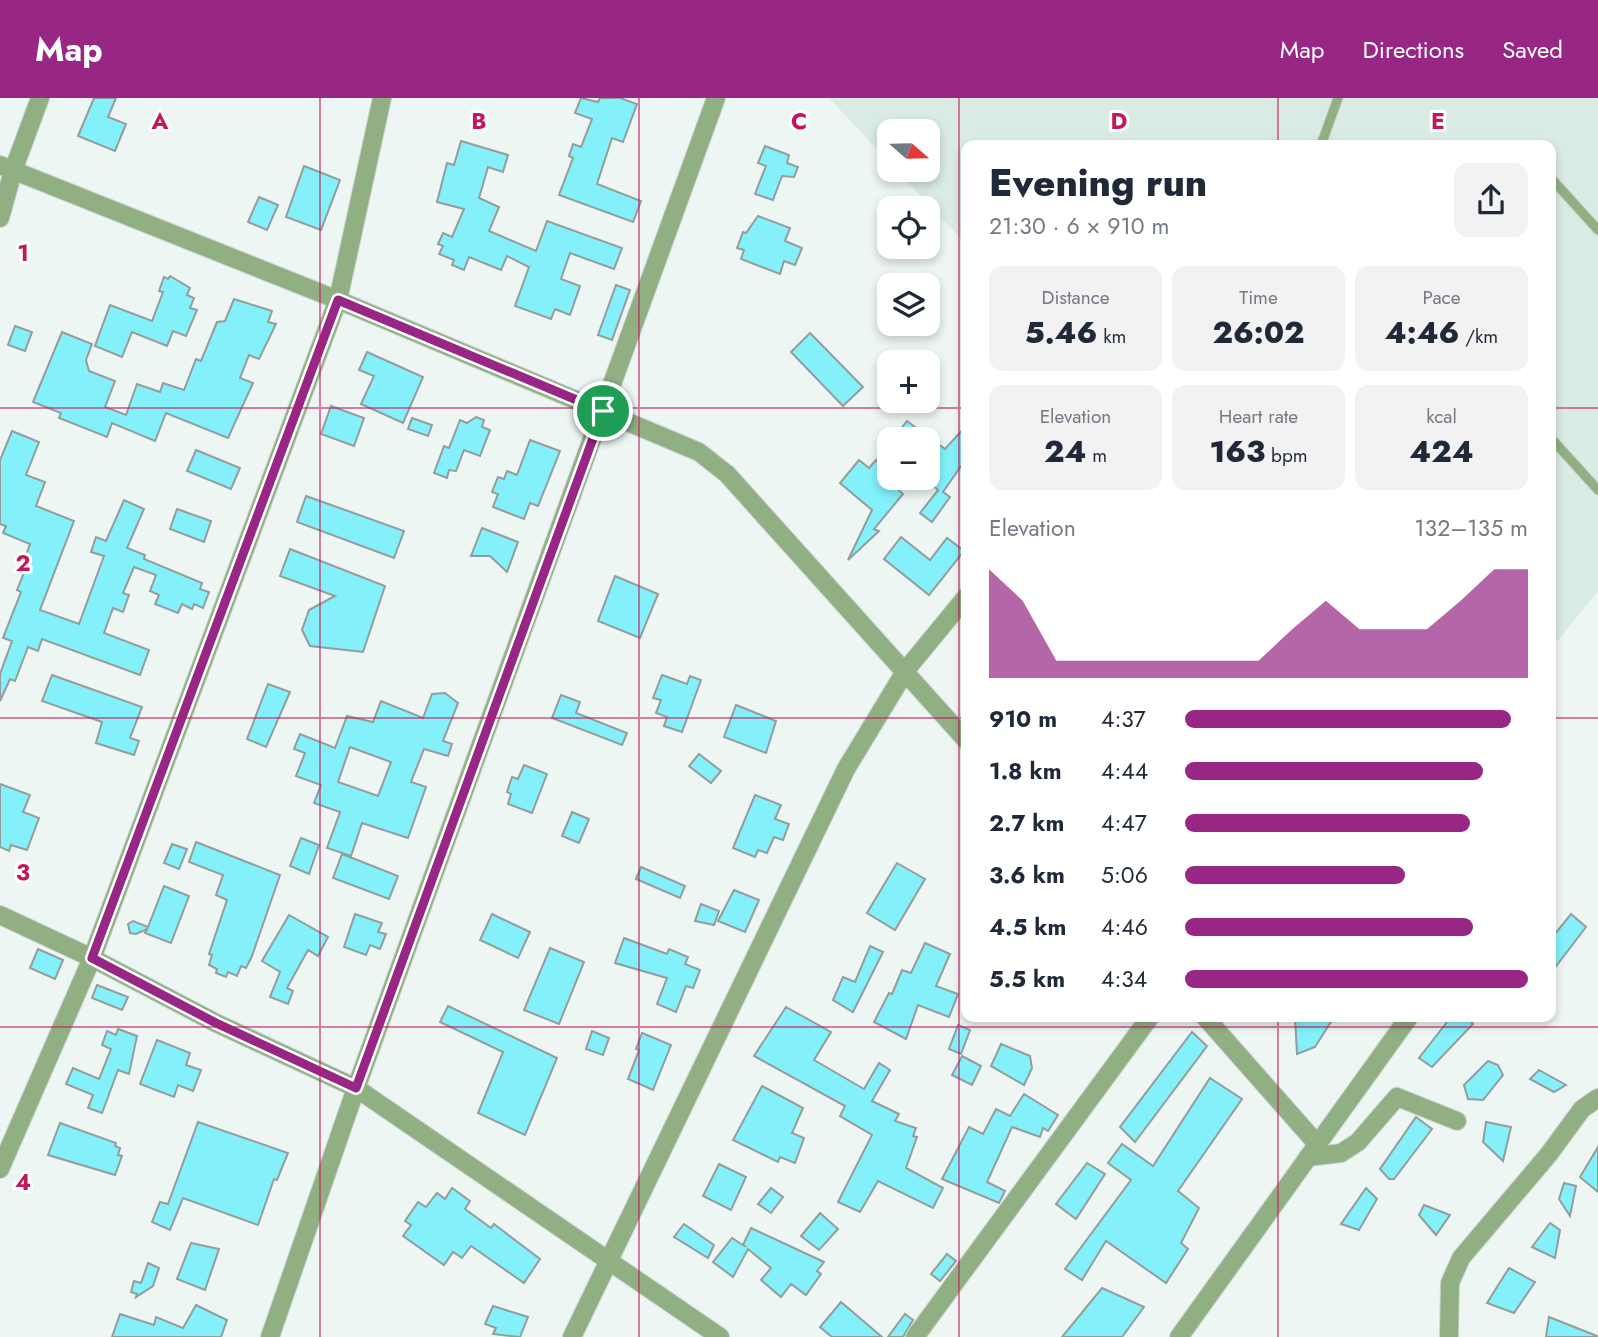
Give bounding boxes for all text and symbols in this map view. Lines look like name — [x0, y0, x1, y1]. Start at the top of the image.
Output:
text: Map — [35, 26, 103, 73]
text: Map — [1280, 32, 1325, 67]
text: Directions — [1363, 32, 1464, 67]
text: Saved — [1502, 32, 1563, 67]
text: A — [151, 104, 169, 138]
text: B — [471, 104, 487, 138]
text: C — [791, 104, 807, 138]
text: D — [1111, 104, 1128, 138]
text: E — [1431, 104, 1445, 138]
north arrow — [877, 119, 940, 182]
map controls — [877, 119, 940, 490]
text: Evening run — [989, 155, 1207, 210]
button: share — [1454, 163, 1528, 237]
button: locate — [877, 196, 940, 259]
text: 21:30 · 6 × 910 m — [989, 209, 1169, 243]
text: 1 — [17, 236, 29, 270]
button: layers — [877, 273, 940, 336]
text: Distance — [1041, 284, 1110, 311]
text: Time — [1239, 284, 1278, 311]
text: Pace — [1423, 284, 1460, 311]
text: 5.46 — [1025, 311, 1097, 354]
text: 26:02 — [1212, 311, 1305, 354]
text: 4:46 — [1385, 311, 1460, 354]
text: km — [1097, 323, 1126, 350]
text: /km — [1460, 323, 1498, 350]
button: + — [877, 350, 940, 413]
pin — [573, 381, 633, 441]
icon: arrive — [584, 392, 622, 430]
text: Elevation — [1040, 403, 1111, 430]
text: Heart rate — [1219, 403, 1298, 430]
text: kcal — [1426, 403, 1457, 430]
button: − — [877, 427, 940, 490]
text: 24 — [1044, 430, 1086, 473]
text: 163 — [1209, 430, 1265, 473]
text: 424 — [1409, 430, 1474, 473]
text: m — [1086, 442, 1107, 469]
text: bpm — [1265, 442, 1308, 469]
text: Elevation — [989, 511, 1076, 545]
text: 132–135 m — [1414, 511, 1528, 545]
text: 2 — [15, 546, 31, 580]
text: 910 m — [989, 702, 1057, 736]
text: 4:37 — [1101, 702, 1146, 736]
text: 1.8 km — [989, 754, 1062, 788]
text: 4:44 — [1101, 754, 1148, 788]
text: 2.7 km — [989, 806, 1064, 840]
text: 4:47 — [1101, 806, 1147, 840]
text: 3 — [16, 855, 30, 889]
text: 3.6 km — [989, 858, 1065, 892]
text: 5:06 — [1101, 858, 1148, 892]
text: 4.5 km — [989, 910, 1066, 944]
text: 4:46 — [1101, 910, 1148, 944]
text: 5.5 km — [989, 962, 1065, 996]
text: 4:34 — [1101, 962, 1147, 996]
text: 4 — [15, 1165, 31, 1199]

